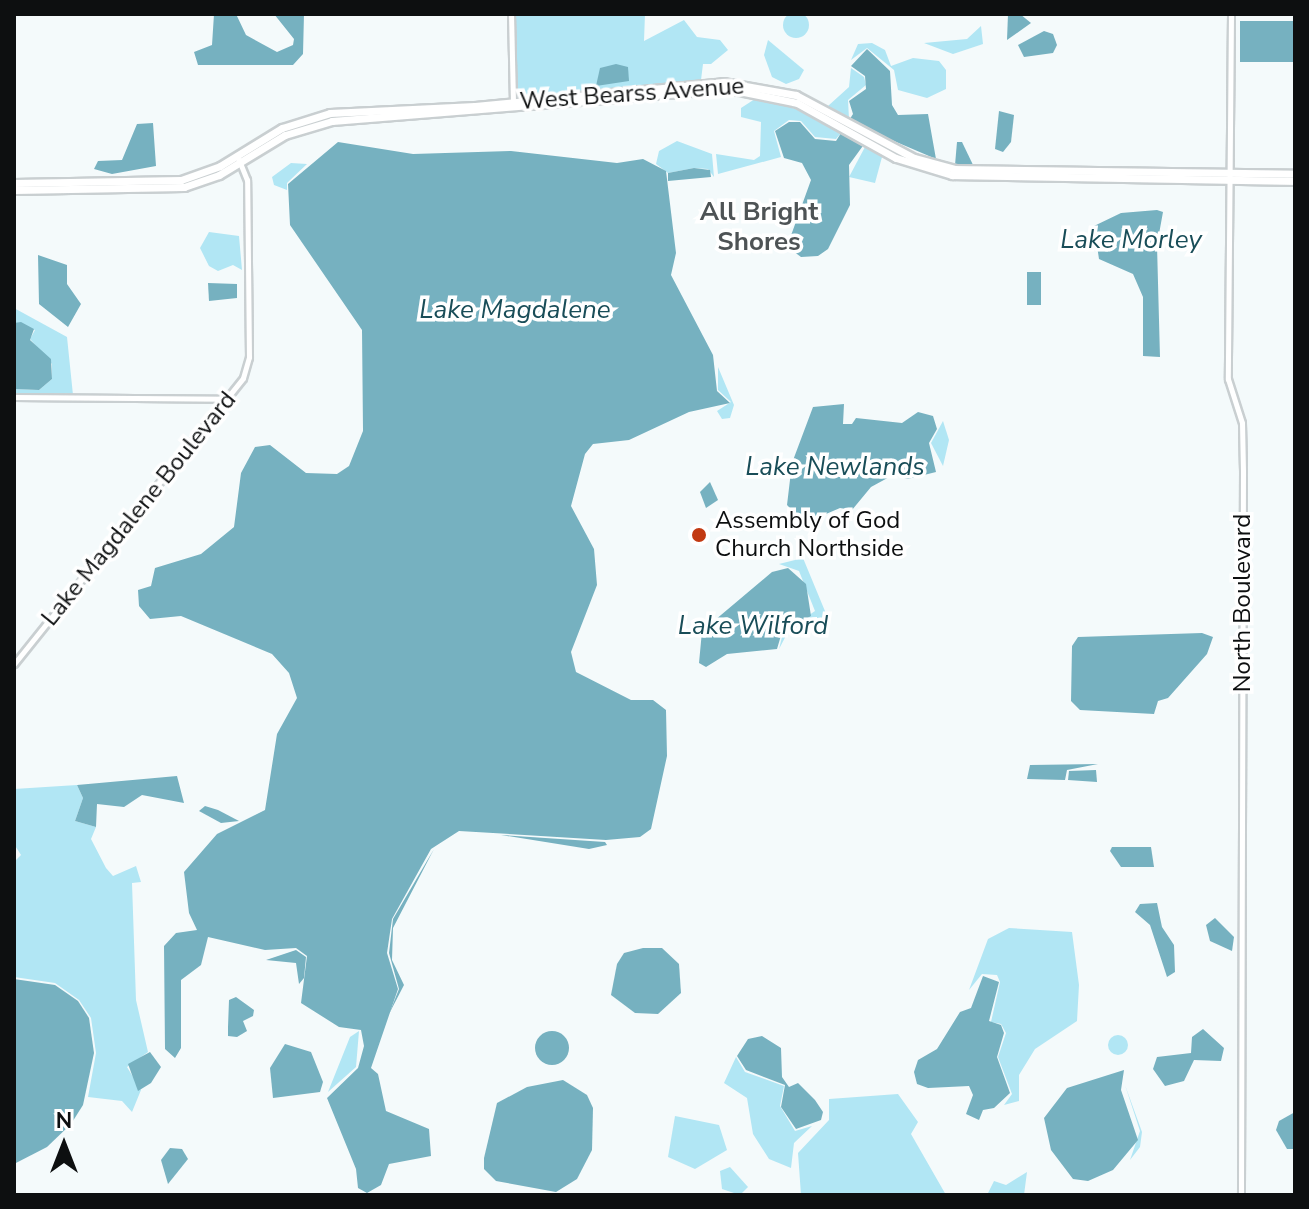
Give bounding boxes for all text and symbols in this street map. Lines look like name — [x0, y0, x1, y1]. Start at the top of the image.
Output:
street label: West Bearss Avenue — [519, 72, 745, 116]
district label: All Bright Shores — [700, 196, 818, 258]
water label: Lake Morley — [1060, 224, 1202, 256]
water label: Lake Magdalene — [419, 294, 611, 326]
street label: Lake Magdalene Boulevard — [36, 386, 242, 632]
water label: Lake Newlands — [745, 451, 925, 483]
place label: Assembly of God Church Northside — [715, 507, 904, 563]
street label: North Boulevard — [1229, 514, 1257, 692]
marker: Assembly of God Church Northside — [690, 526, 708, 544]
water label: Lake Wilford — [678, 610, 828, 642]
north arrow — [24, 1105, 104, 1185]
text: N — [56, 1106, 72, 1136]

